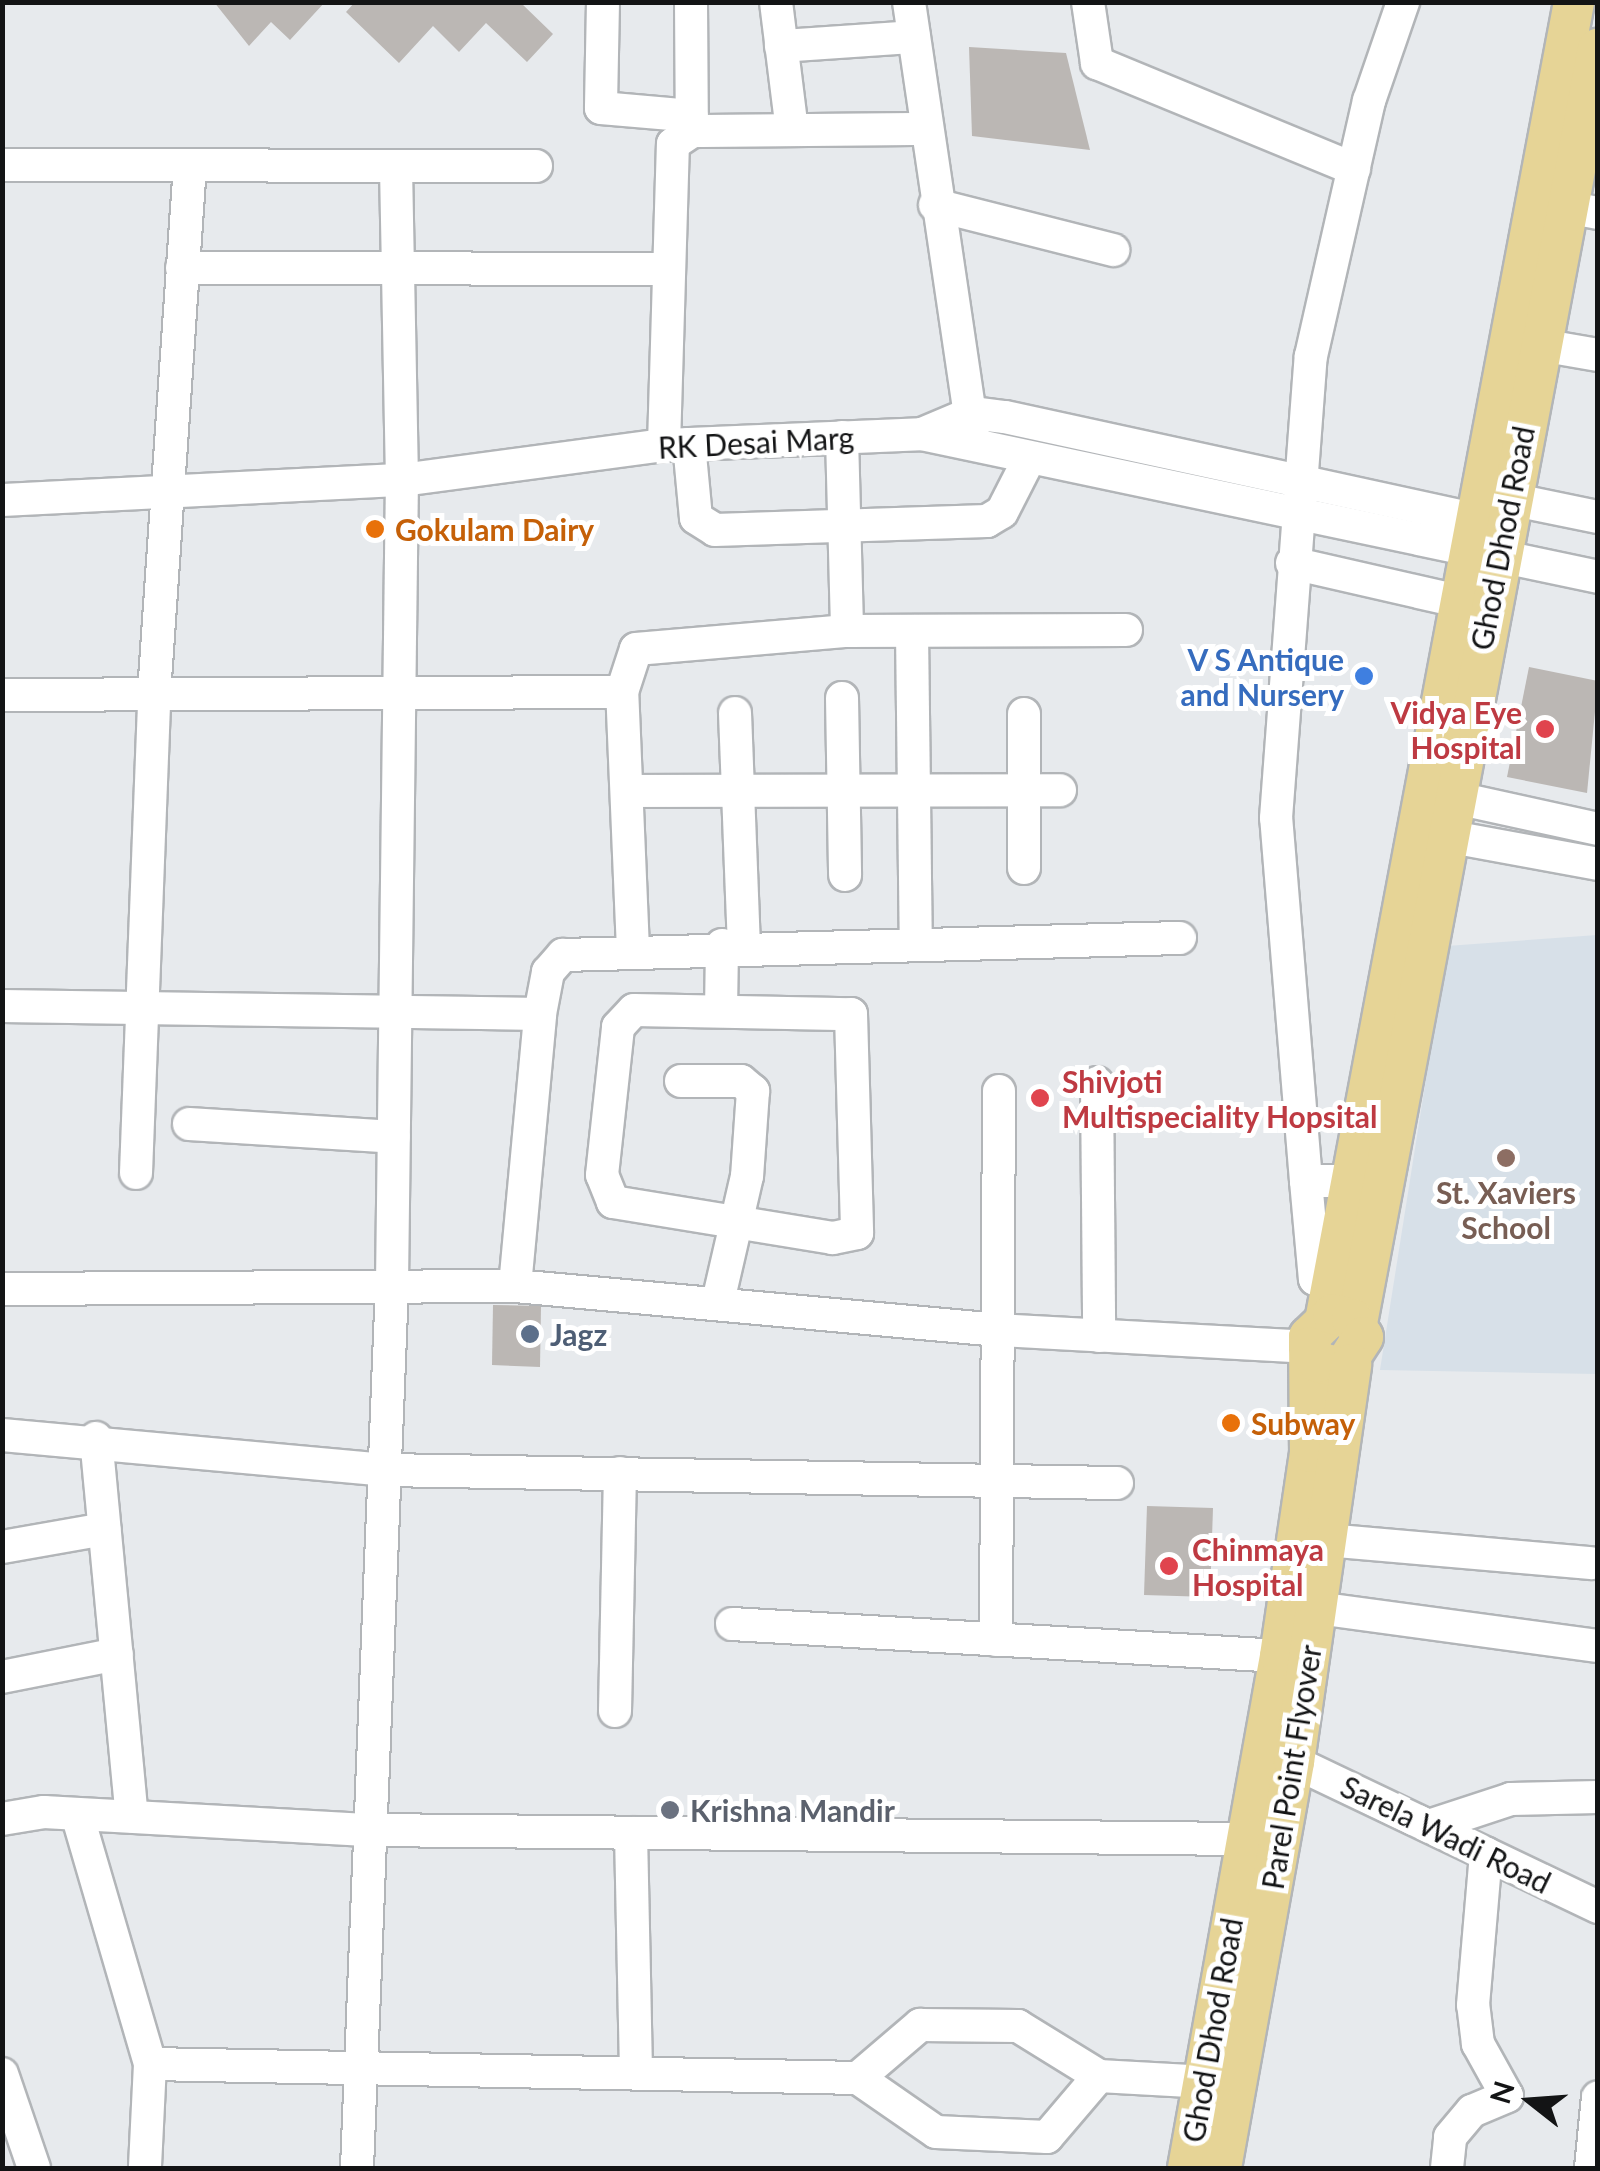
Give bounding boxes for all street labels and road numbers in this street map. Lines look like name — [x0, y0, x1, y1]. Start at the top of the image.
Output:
street label: RK Desai Marg — [657, 419, 855, 465]
street label: Ghod Dhod Road — [1463, 423, 1541, 653]
street label: Parel Point Flyover — [1254, 1642, 1328, 1892]
street label: Sarela Wadi Road — [1335, 1768, 1557, 1900]
street label: Ghod Dhod Road — [1175, 1915, 1249, 2145]

